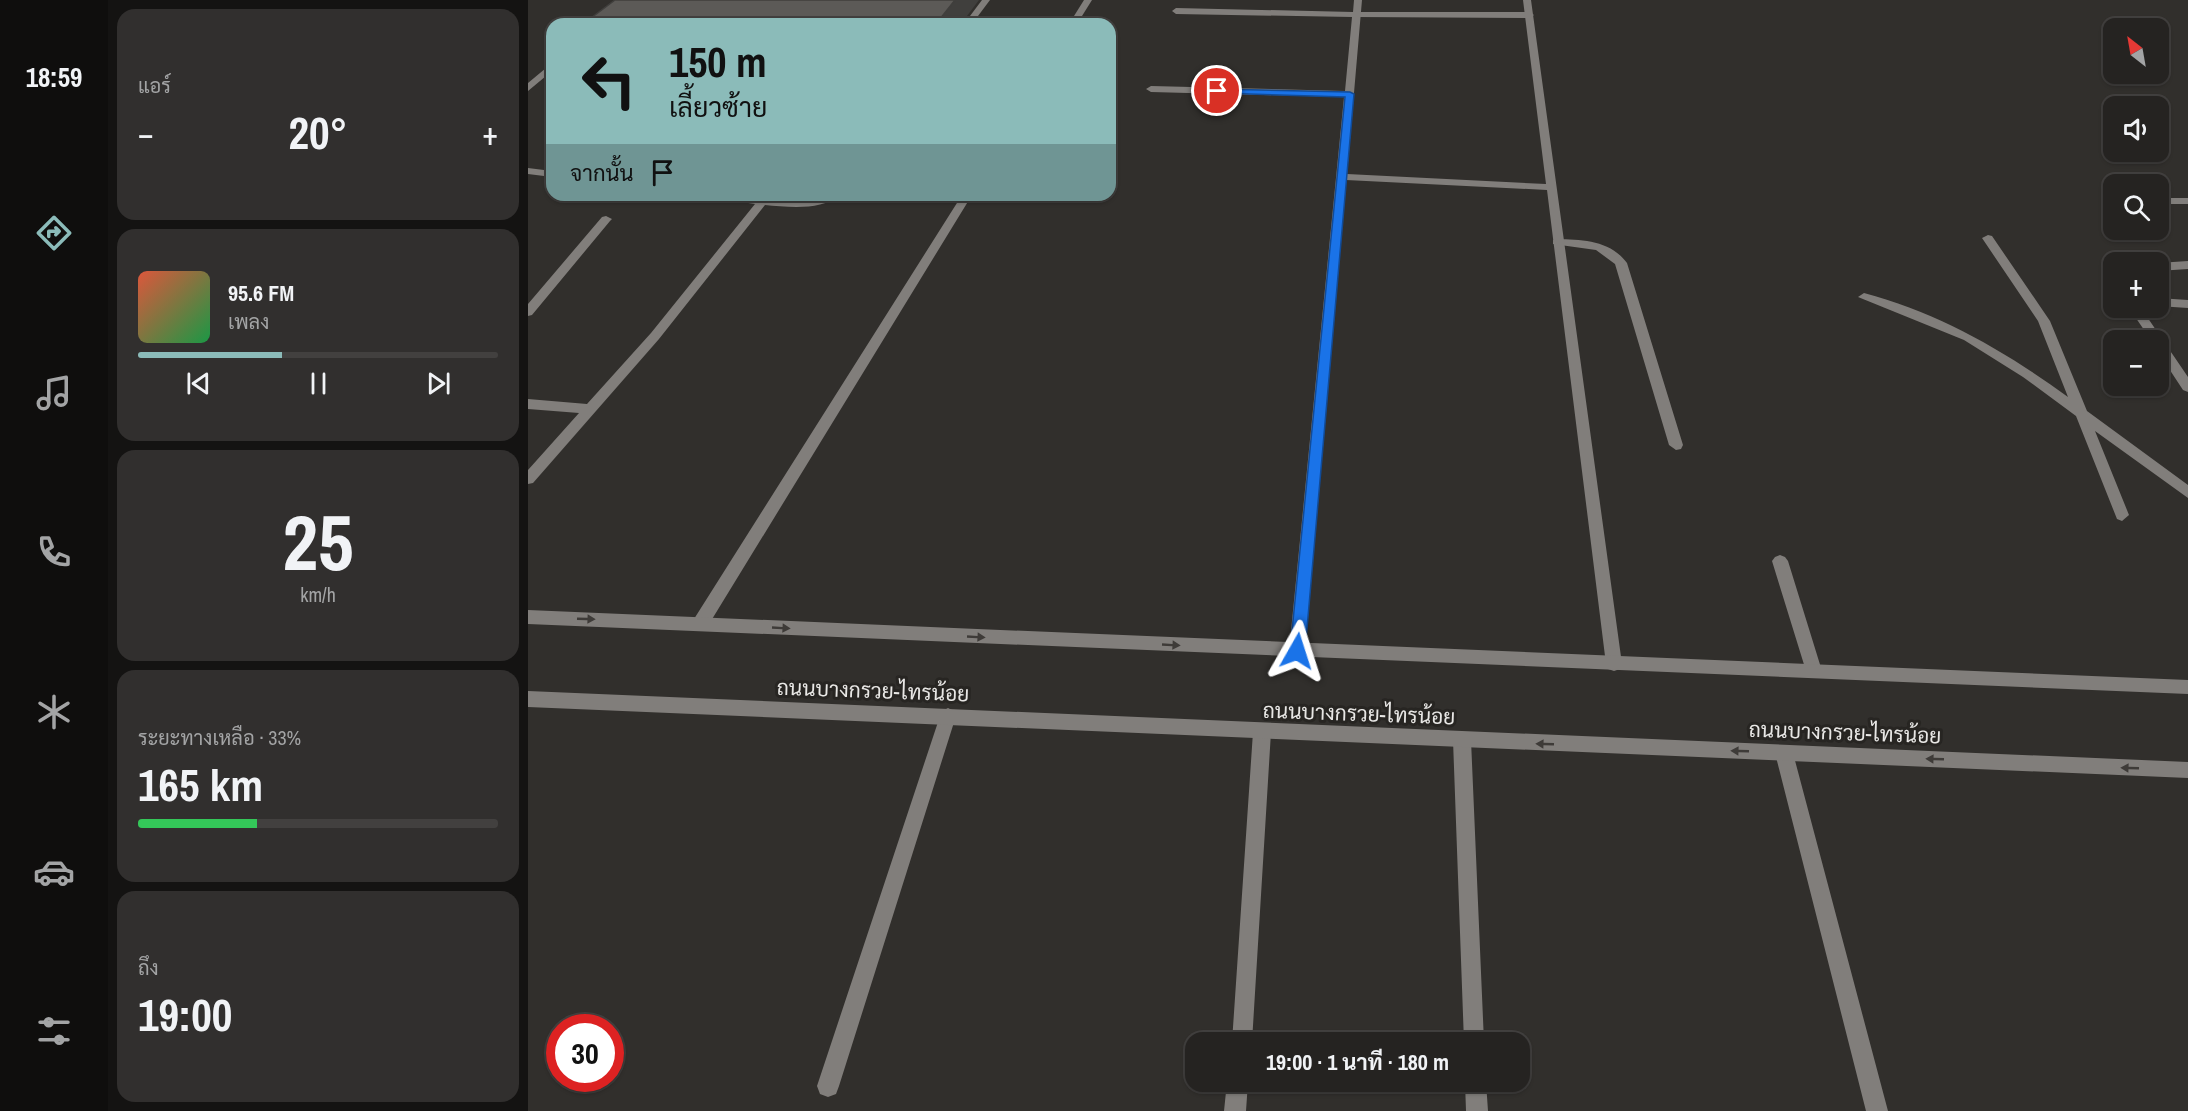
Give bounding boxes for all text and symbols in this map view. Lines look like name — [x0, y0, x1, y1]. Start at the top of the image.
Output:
north arrow — [2103, 18, 2169, 84]
map controls — [2103, 18, 2169, 396]
text: 150 m — [669, 34, 767, 90]
icon: left — [570, 42, 648, 120]
text: 18:59 — [26, 59, 82, 95]
pin — [1191, 65, 1242, 116]
text: แอร์ — [138, 72, 171, 99]
icon: arrive — [1200, 74, 1233, 107]
text: เลี้ยวซ้าย — [669, 89, 767, 125]
button: sound — [2103, 96, 2169, 162]
text: 20° — [288, 102, 348, 163]
text: − — [138, 111, 154, 155]
text: + — [482, 111, 498, 155]
icon: arrive — [646, 156, 679, 189]
text: จากนั้น — [570, 158, 634, 188]
button: search — [2103, 174, 2169, 240]
icon: directions — [33, 212, 75, 254]
button: + — [2103, 252, 2169, 318]
text: 95.6 FM — [228, 278, 294, 308]
text: เพลง — [228, 308, 269, 335]
button: − — [2103, 330, 2169, 396]
icon: previous — [182, 367, 215, 400]
icon: pause — [302, 367, 335, 400]
icon: next — [422, 367, 455, 400]
icon: music — [33, 372, 75, 414]
text: 25 — [282, 489, 354, 594]
icon: phone — [33, 531, 75, 573]
text: km/h — [300, 581, 336, 608]
one-way arrow — [577, 615, 596, 624]
position arrow — [1265, 619, 1329, 683]
one-way arrow — [772, 623, 791, 632]
one-way arrow — [967, 632, 986, 641]
one-way arrow — [1161, 641, 1180, 650]
street label: ถนนบางกรวย-ไทรน้อย — [776, 673, 970, 708]
icon: climate — [33, 691, 75, 733]
street label: ถนนบางกรวย-ไทรน้อย — [1262, 696, 1456, 731]
street label: ถนนบางกรวย-ไทรน้อย — [1748, 715, 1942, 750]
text: ระยะทางเหลือ · 33% — [138, 724, 301, 751]
one-way arrow — [1536, 739, 1555, 748]
one-way arrow — [1730, 746, 1749, 756]
text: 165 km — [138, 754, 263, 815]
one-way arrow — [1925, 755, 1944, 764]
one-way arrow — [2120, 763, 2139, 772]
icon: car — [33, 851, 75, 893]
text: ถึง — [138, 954, 159, 981]
text: 19:00 — [138, 984, 232, 1045]
icon: filters — [33, 1010, 75, 1052]
speed limit sign: 30 — [546, 1014, 624, 1092]
text: 19:00 · 1 นาที · 180 m — [1266, 1047, 1449, 1077]

